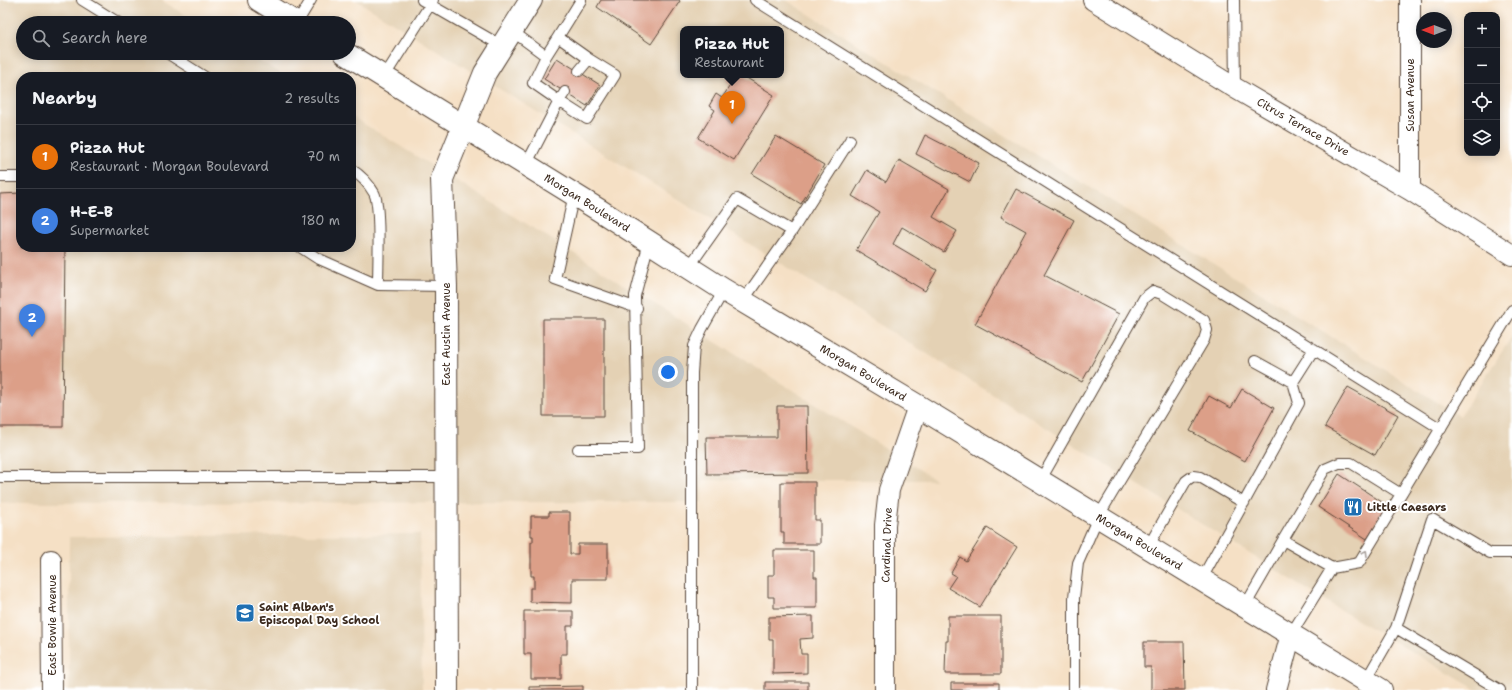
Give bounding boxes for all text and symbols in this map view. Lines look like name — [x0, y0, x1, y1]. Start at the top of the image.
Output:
north arrow — [1416, 12, 1452, 48]
map controls — [1464, 12, 1500, 156]
button: + — [1464, 12, 1500, 48]
search box — [16, 16, 356, 60]
popup — [680, 26, 784, 78]
icon: search — [30, 27, 52, 49]
text: Search here — [62, 28, 148, 48]
text: Pizza Hut — [695, 34, 769, 54]
button: − — [1464, 48, 1500, 84]
text: Restaurant — [695, 54, 764, 71]
street label: Susan Avenue — [1403, 58, 1418, 132]
button: locate — [1464, 84, 1500, 120]
text: Nearby — [32, 87, 97, 109]
text: 2 results — [284, 90, 340, 107]
pin: 1 — [719, 91, 745, 124]
street label: Citrus Terrace Drive — [1254, 94, 1352, 160]
button: layers — [1464, 120, 1500, 156]
text: Pizza Hut — [70, 138, 145, 158]
text: 1 — [42, 148, 48, 165]
text: 70 m — [306, 148, 340, 165]
text: Restaurant · Morgan Boulevard — [70, 158, 269, 175]
street label: Morgan Boulevard — [541, 171, 633, 236]
text: H-E-B — [70, 202, 113, 222]
text: 2 — [40, 212, 50, 229]
text: 180 m — [301, 212, 340, 229]
text: Supermarket — [70, 222, 149, 239]
street label: East Austin Avenue — [439, 282, 454, 386]
pin: 2 — [19, 304, 45, 337]
street label: Morgan Boulevard — [817, 341, 909, 405]
your location — [658, 362, 678, 382]
restaurant icon: Little Caesars — [1342, 496, 1364, 518]
place label: Little Caesars — [1367, 500, 1447, 515]
street label: Cardinal Drive — [878, 507, 896, 583]
street label: Morgan Boulevard — [1093, 510, 1185, 574]
one-way arrow — [1360, 550, 1368, 557]
street label: East Bowie Avenue — [45, 574, 60, 676]
place label: Saint Alban's Episcopal Day School — [259, 600, 379, 628]
school or university icon: Saint Alban's Episcopal Day School — [234, 602, 256, 624]

